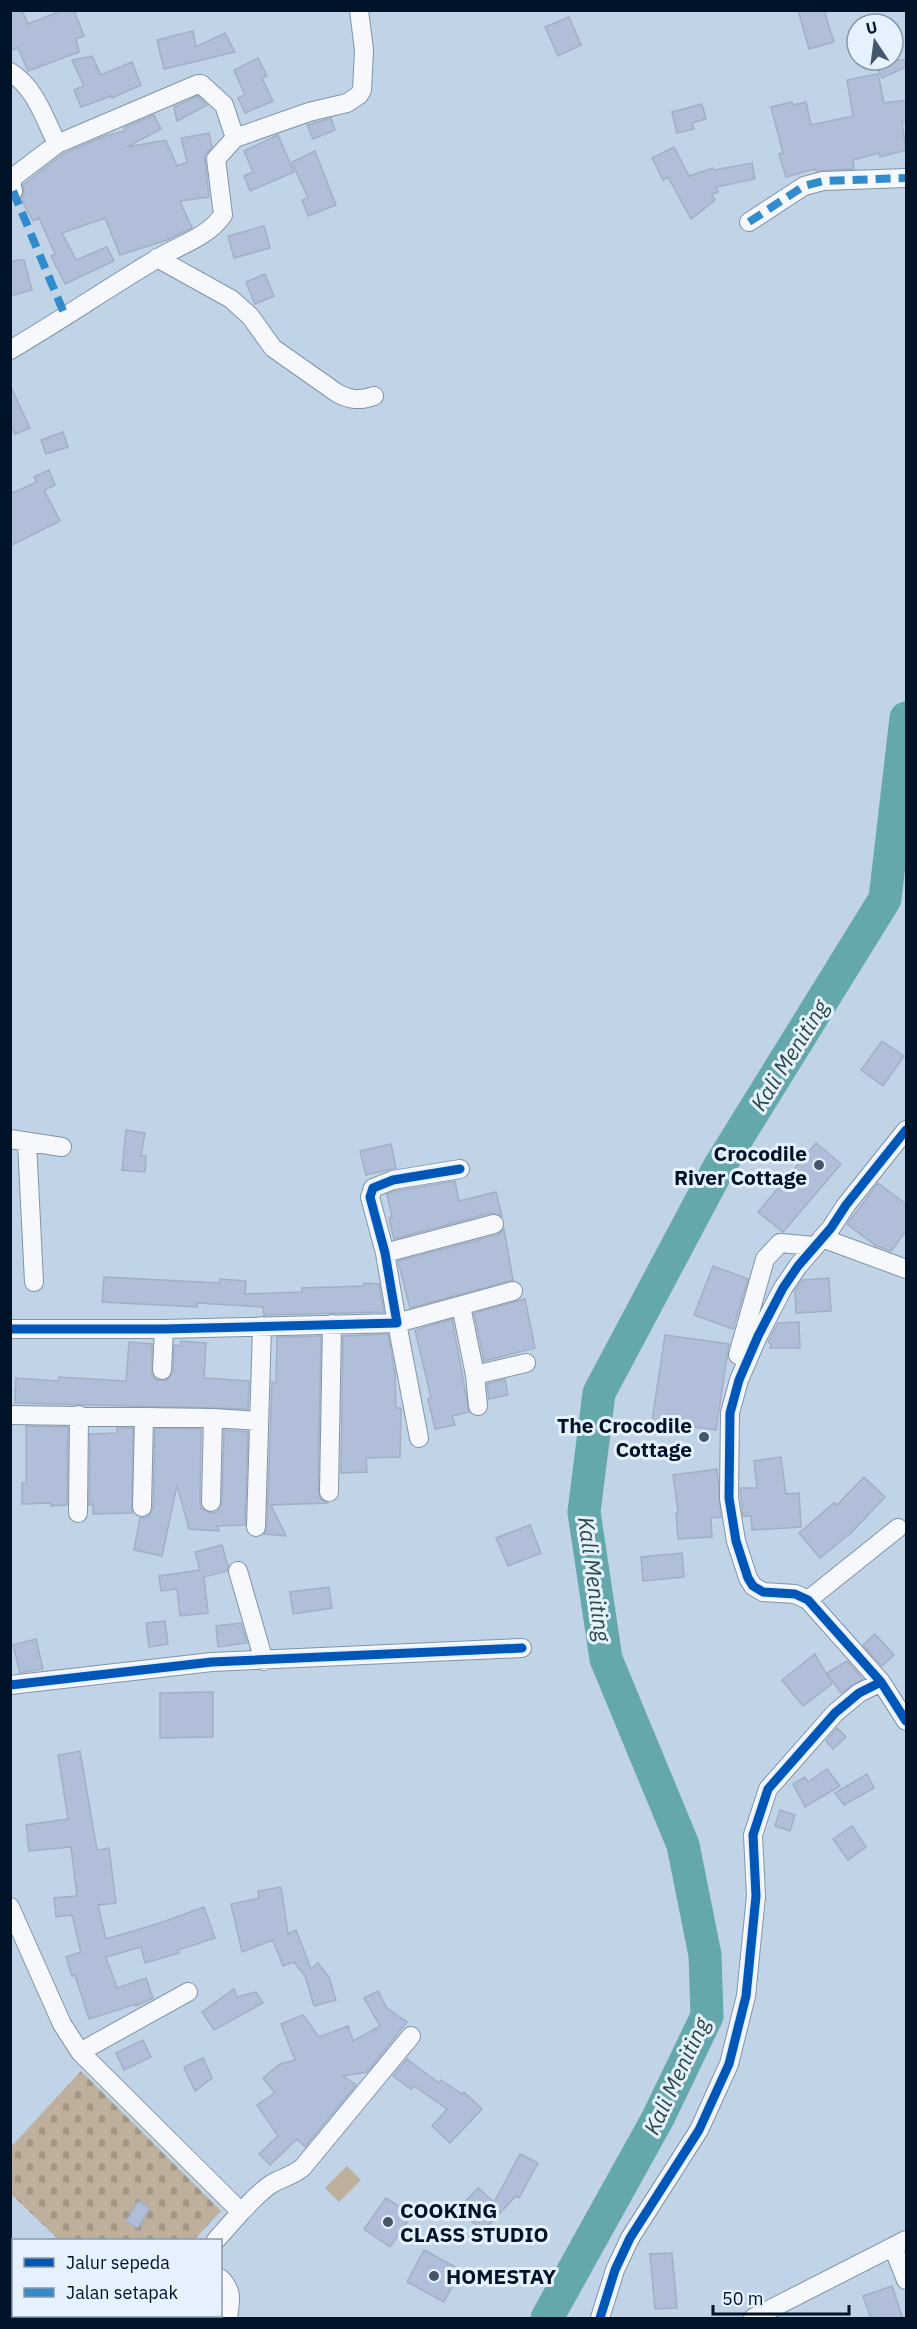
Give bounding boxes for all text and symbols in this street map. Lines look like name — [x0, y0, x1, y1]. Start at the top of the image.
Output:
north arrow — [845, 12, 905, 72]
text: U — [864, 16, 879, 38]
water label: Kali Meniting — [743, 993, 835, 1116]
place label: Crocodile River Cottage — [674, 1139, 807, 1191]
marker: Crocodile River Cottage — [812, 1158, 826, 1172]
place label: The Crocodile Cottage — [557, 1411, 692, 1463]
marker: The Crocodile Cottage — [697, 1430, 711, 1444]
water label: Kali Meniting — [572, 1515, 618, 1644]
water label: Kali Meniting — [636, 2012, 716, 2139]
place label: COOKING CLASS STUDIO — [400, 2196, 549, 2248]
marker: COOKING CLASS STUDIO — [381, 2215, 395, 2229]
legend — [12, 2239, 222, 2317]
text: Jalur sepeda — [66, 2251, 170, 2274]
place label: HOMESTAY — [446, 2262, 557, 2290]
marker: HOMESTAY — [427, 2269, 441, 2283]
scale bar — [713, 2278, 850, 2316]
text: Jalan setapak — [66, 2281, 178, 2304]
text: 50 m — [722, 2287, 764, 2310]

